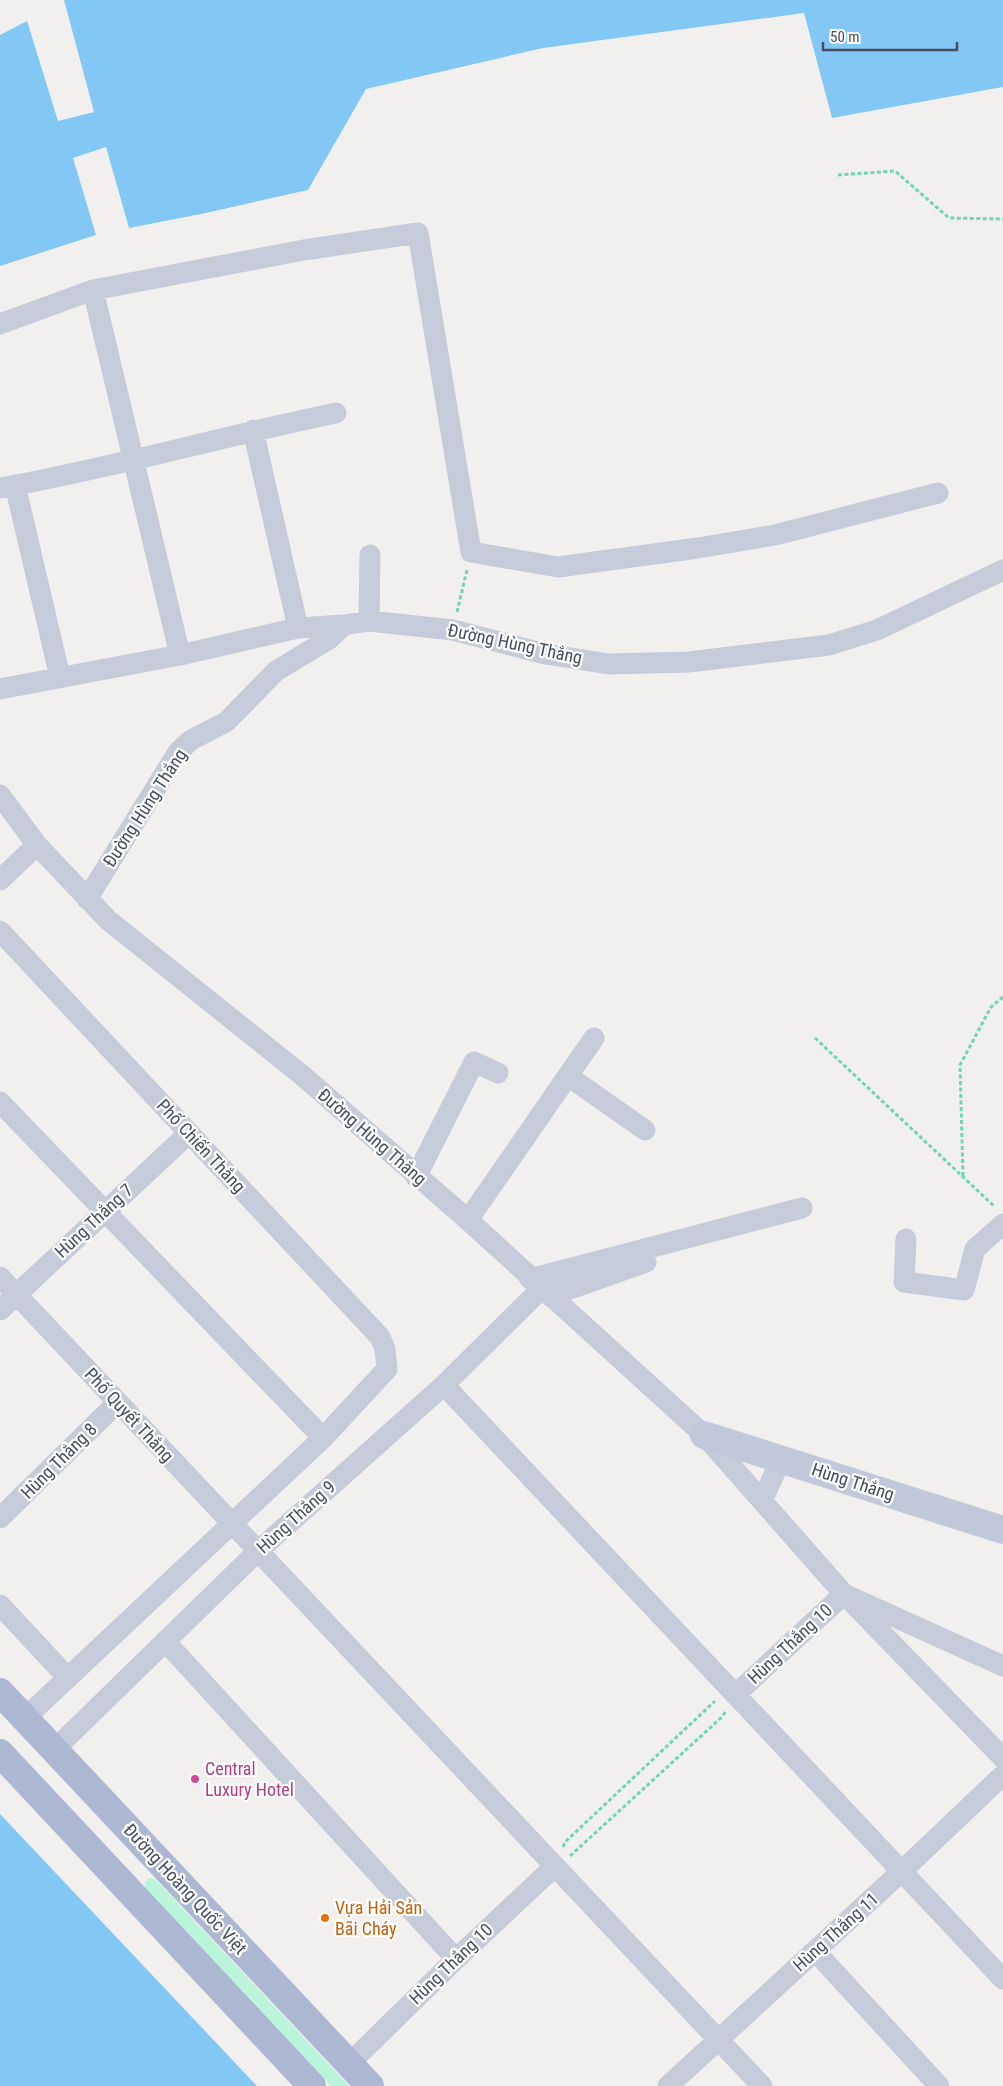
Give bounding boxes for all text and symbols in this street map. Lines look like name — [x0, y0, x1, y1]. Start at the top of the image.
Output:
scale bar — [823, 20, 957, 52]
text: 50 m — [830, 28, 860, 46]
street label: Đường Hùng Thắng — [446, 619, 584, 668]
street label: Đường Hùng Thắng — [99, 745, 191, 871]
street label: Đường Hùng Thắng — [314, 1084, 431, 1189]
street label: Phố Chiến Thắng — [153, 1095, 250, 1197]
street label: Hùng Thắng 7 — [50, 1179, 137, 1262]
street label: Phố Quyết Thắng — [81, 1363, 178, 1466]
street label: Hùng Thắng 8 — [16, 1418, 101, 1503]
street label: Hùng Thắng — [809, 1458, 897, 1505]
street label: Hùng Thắng 9 — [252, 1476, 339, 1557]
street label: Hùng Thắng 10 — [743, 1599, 836, 1688]
place label: Central Luxury Hotel — [205, 1758, 294, 1800]
marker: Central Luxury Hotel — [189, 1773, 201, 1785]
street label: Đường Hoàng Quốc Việt — [119, 1819, 251, 1958]
street label: Hùng Thắng 11 — [789, 1888, 883, 1975]
place label: Vựa Hải Sản Bãi Cháy — [335, 1897, 422, 1939]
marker: Vựa Hải Sản Bãi Cháy — [319, 1912, 331, 1924]
street label: Hùng Thắng 10 — [405, 1919, 497, 2009]

